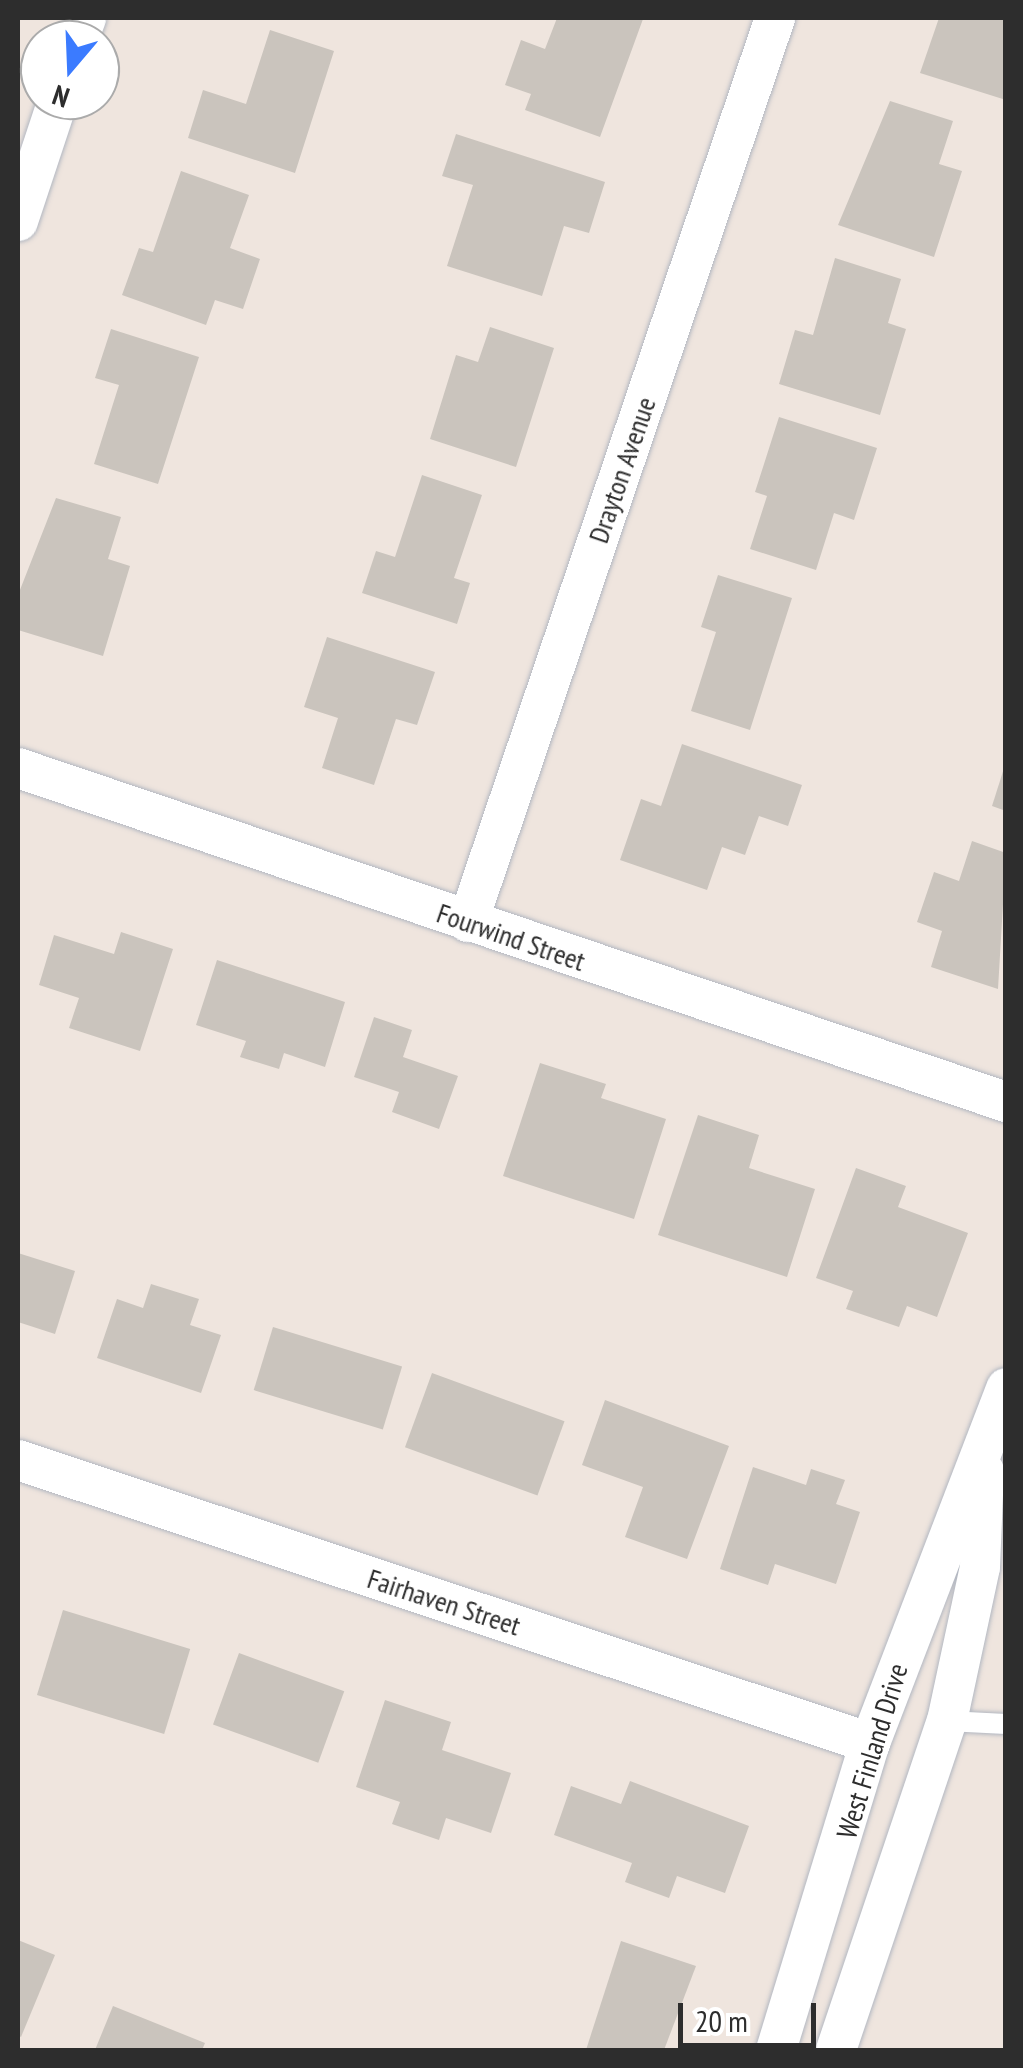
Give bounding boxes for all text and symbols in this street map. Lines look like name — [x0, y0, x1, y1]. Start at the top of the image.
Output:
north arrow — [20, 20, 120, 120]
text: N — [48, 77, 74, 117]
street label: Drayton Avenue — [581, 392, 663, 548]
street label: Fourwind Street — [433, 896, 589, 978]
street label: Fairhaven Street — [363, 1562, 525, 1642]
street label: West Finland Drive — [829, 1659, 915, 1843]
scale bar — [683, 1983, 820, 2045]
text: 20 m — [695, 2001, 748, 2040]

